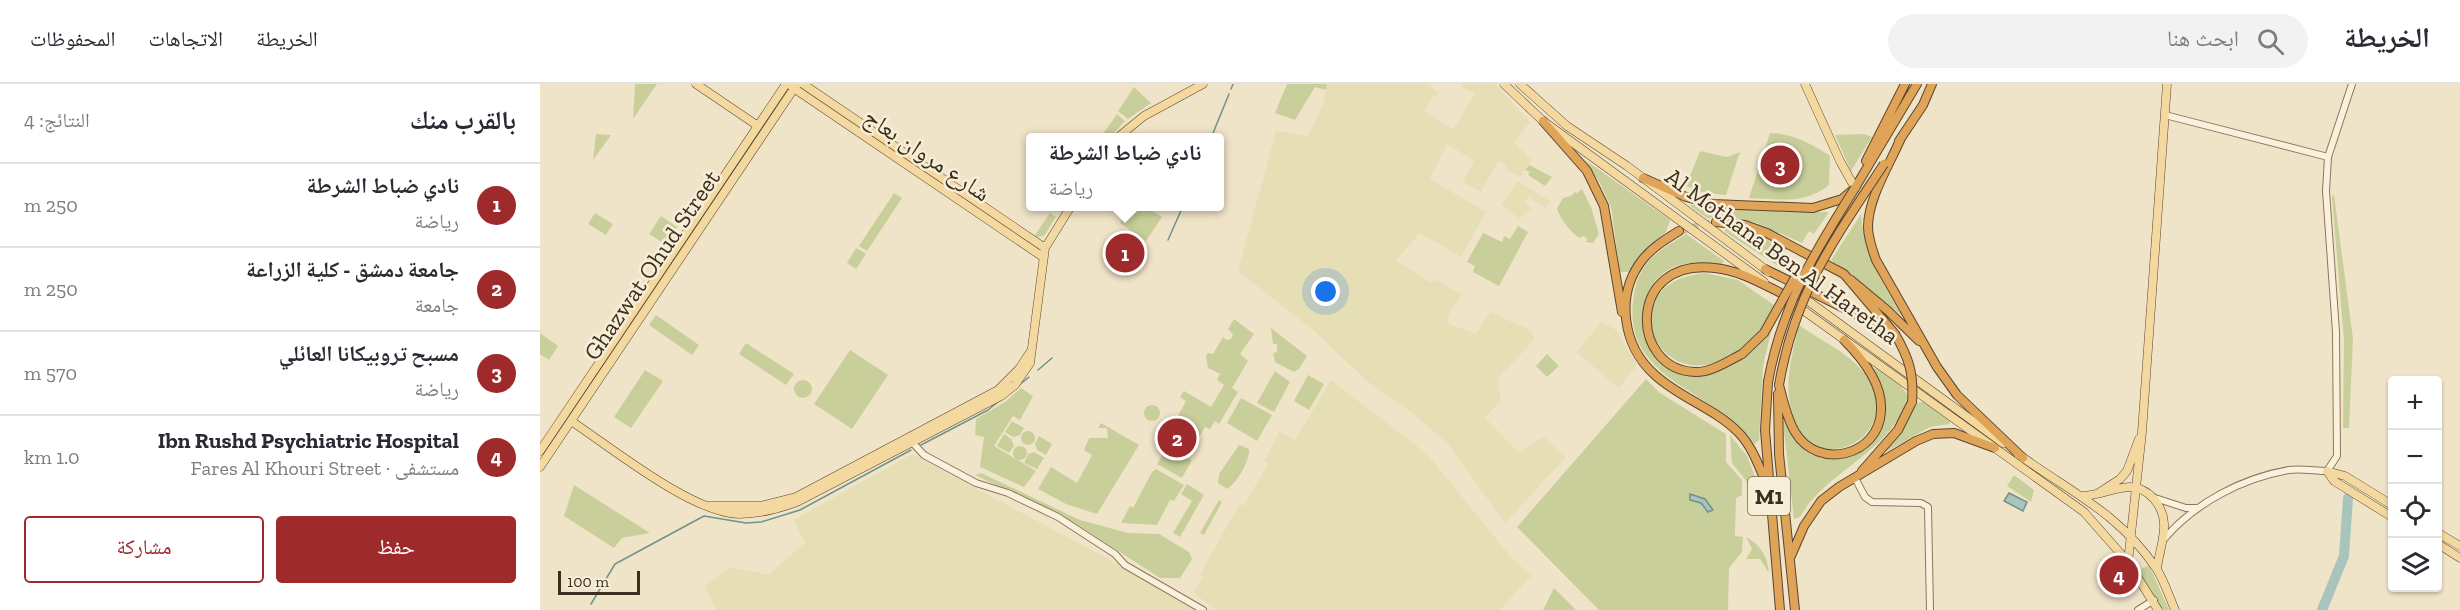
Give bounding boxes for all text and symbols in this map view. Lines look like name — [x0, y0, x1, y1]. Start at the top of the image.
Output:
search box — [1888, 14, 2308, 68]
text: الخريطة — [2344, 21, 2430, 54]
text: ابحث هنا — [2167, 25, 2239, 52]
icon: search — [2254, 25, 2287, 58]
text: المحفوظات — [30, 26, 115, 51]
text: الاتجاهات — [148, 26, 223, 51]
text: الخريطة — [256, 26, 318, 51]
street label: شارع مروان بعاج — [858, 102, 996, 208]
text: بالقرب منك — [410, 104, 516, 136]
text: النتائج: 4 — [24, 108, 90, 132]
popup — [1026, 133, 1224, 211]
text: نادي ضباط الشرطة — [1049, 139, 1201, 166]
pin: 3 — [1760, 142, 1800, 188]
street label: Al Mothana Ben Al Haretha — [1660, 161, 1905, 350]
street label: Ghazwat Ohud Street — [577, 164, 726, 365]
text: نادي ضباط الشرطة — [307, 172, 459, 199]
text: رياضة — [1049, 176, 1093, 200]
text: 250 m — [24, 193, 78, 217]
text: 1 — [492, 193, 501, 217]
text: رياضة — [415, 209, 459, 233]
pin: 1 — [1106, 230, 1144, 276]
text: جامعة دمشق - كلية الزراعة — [246, 256, 459, 283]
text: 250 m — [24, 277, 78, 301]
text: 2 — [491, 277, 502, 301]
your location — [1311, 277, 1340, 306]
text: جامعة — [415, 293, 459, 317]
text: مسبح تروبيكانا العائلي — [279, 340, 459, 367]
text: 570 m — [24, 361, 77, 385]
text: 3 — [491, 361, 502, 385]
map controls — [2388, 376, 2442, 592]
button: + — [2388, 376, 2442, 430]
text: رياضة — [415, 377, 459, 401]
pin: 2 — [1158, 416, 1196, 460]
text: Ibn Rushd Psychiatric Hospital — [158, 427, 459, 454]
button: − — [2388, 430, 2442, 484]
text: 1.0 km — [24, 445, 79, 469]
text: 4 — [491, 445, 502, 469]
text: مستشفى · Fares Al Khouri Street — [191, 456, 459, 480]
road number: M1 — [1748, 477, 1790, 515]
button: locate — [2388, 484, 2442, 538]
button: مشاركة — [24, 516, 264, 583]
button: حفظ — [276, 516, 516, 583]
button: layers — [2388, 538, 2442, 592]
pin: 4 — [2100, 552, 2138, 598]
scale bar — [558, 568, 640, 596]
text: 100 m — [567, 572, 609, 591]

